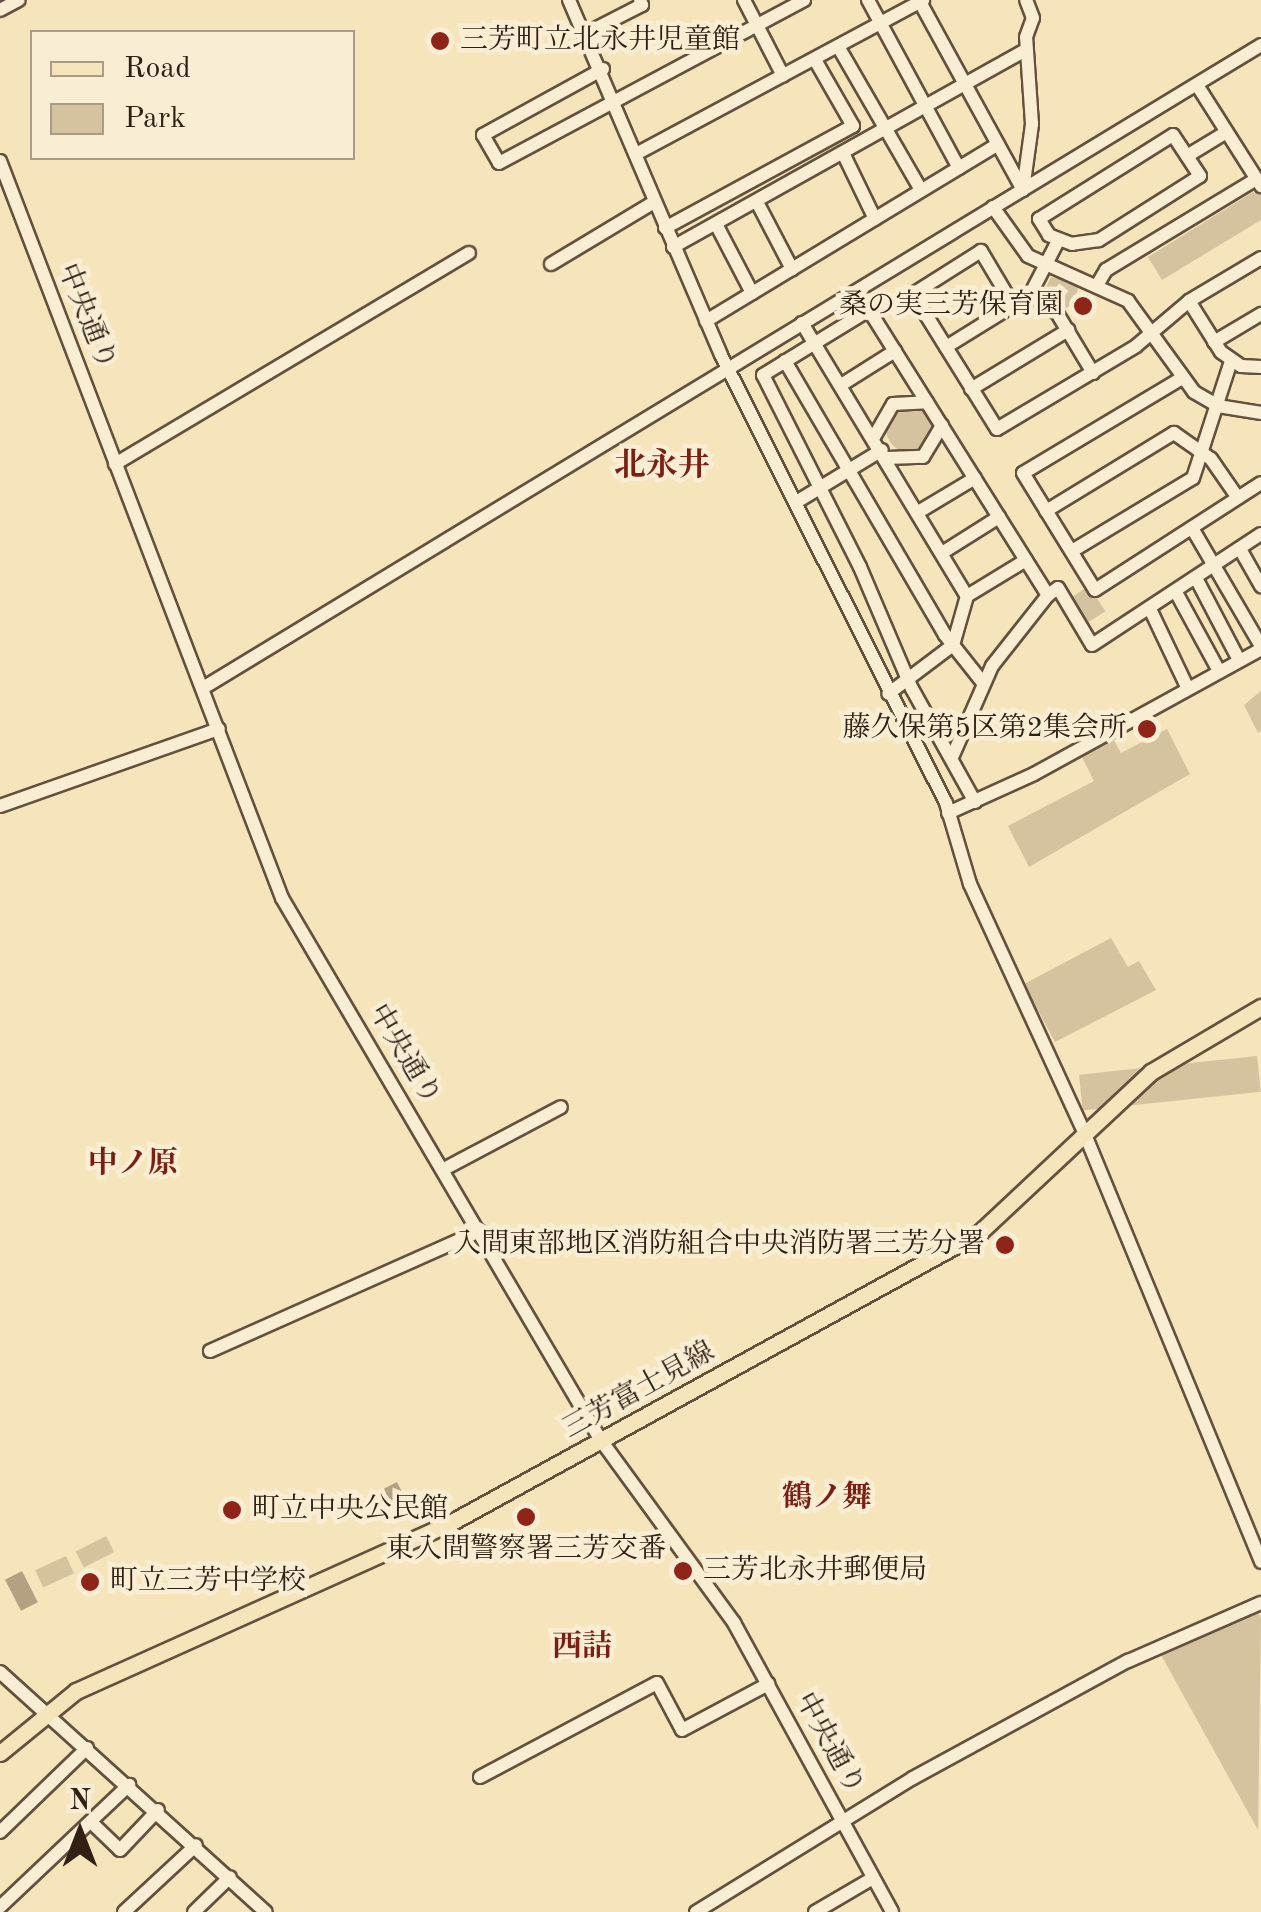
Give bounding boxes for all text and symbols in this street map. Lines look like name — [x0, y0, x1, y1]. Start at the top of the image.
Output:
place label: 三芳町立北永井児童館 — [460, 24, 740, 58]
legend — [30, 30, 355, 160]
marker: 三芳町立北永井児童館 — [429, 30, 451, 52]
text: Road — [124, 54, 191, 84]
text: Park — [124, 104, 186, 134]
street label: 中央通り — [49, 259, 123, 375]
place label: 桑の実三芳保育園 — [839, 289, 1063, 323]
marker: 桑の実三芳保育園 — [1072, 295, 1094, 317]
district label: 北永井 — [614, 448, 710, 486]
place label: 藤久保第5区第2集会所 — [843, 712, 1127, 746]
marker: 藤久保第5区第2集会所 — [1136, 718, 1158, 740]
street label: 中央通り — [361, 998, 447, 1112]
district label: 中ノ原 — [88, 1146, 178, 1182]
place label: 入間東部地区消防組合中央消防署三芳分署 — [453, 1228, 985, 1262]
marker: 入間東部地区消防組合中央消防署三芳分署 — [994, 1234, 1016, 1256]
street label: 三芳富士見線 — [557, 1336, 721, 1446]
district label: 鶴ノ舞 — [782, 1480, 872, 1516]
place label: 町立中央公民館 — [252, 1493, 448, 1527]
marker: 町立中央公民館 — [221, 1499, 243, 1521]
marker: 東入間警察署三芳交番 — [515, 1506, 537, 1528]
place label: 東入間警察署三芳交番 — [386, 1533, 666, 1567]
place label: 三芳北永井郵便局 — [703, 1554, 927, 1588]
marker: 三芳北永井郵便局 — [672, 1560, 694, 1582]
place label: 町立三芳中学校 — [110, 1565, 306, 1599]
marker: 町立三芳中学校 — [79, 1571, 101, 1593]
district label: 西詰 — [552, 1629, 612, 1665]
street label: 中央通り — [787, 1687, 871, 1801]
north arrow — [30, 1782, 130, 1882]
text: N — [69, 1788, 91, 1816]

